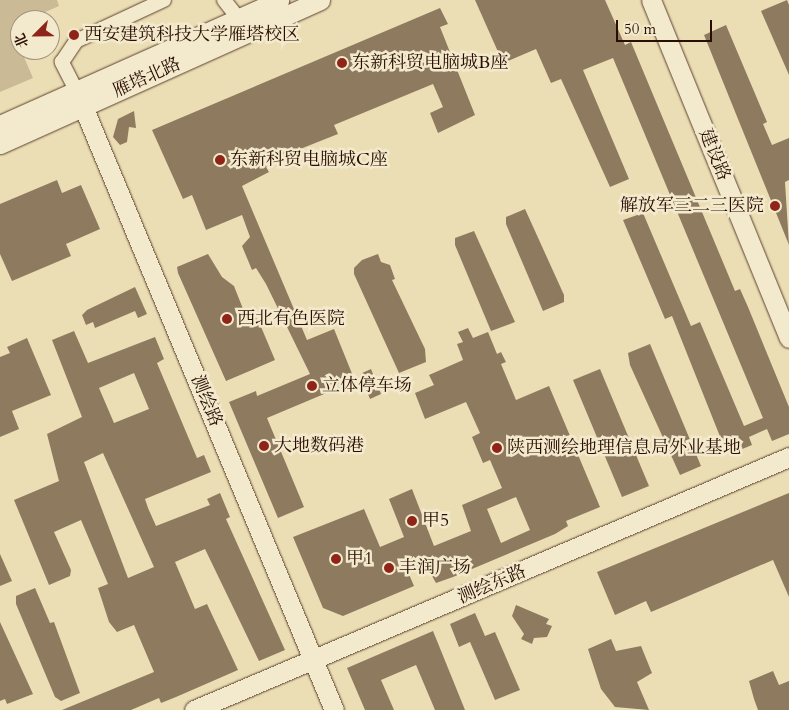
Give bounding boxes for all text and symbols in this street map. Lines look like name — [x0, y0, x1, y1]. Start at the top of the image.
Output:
north arrow — [10, 10, 60, 60]
scale bar — [619, 10, 715, 42]
text: 50 m — [624, 19, 656, 39]
place label: 西安建筑科技大学雁塔校区 — [84, 24, 300, 46]
marker: 西安建筑科技大学雁塔校区 — [68, 29, 80, 41]
text: 北 — [10, 31, 33, 51]
place label: 东新科贸电脑城B座 — [352, 52, 508, 74]
street label: 雁塔北路 — [110, 53, 184, 103]
marker: 东新科贸电脑城B座 — [336, 57, 348, 69]
street label: 建设路 — [694, 126, 734, 184]
place label: 东新科贸电脑城C座 — [230, 149, 388, 171]
marker: 东新科贸电脑城C座 — [214, 154, 226, 166]
place label: 解放军三二三医院 — [620, 195, 764, 217]
marker: 解放军三二三医院 — [768, 199, 782, 213]
place label: 西北有色医院 — [237, 308, 345, 330]
marker: 西北有色医院 — [221, 313, 233, 325]
street label: 测绘路 — [186, 372, 226, 430]
place label: 立体停车场 — [322, 375, 412, 397]
marker: 立体停车场 — [306, 380, 318, 392]
place label: 大地数码港 — [274, 435, 364, 457]
place label: 陕西测绘地理信息局外业基地 — [507, 437, 741, 459]
marker: 大地数码港 — [258, 440, 270, 452]
marker: 陕西测绘地理信息局外业基地 — [491, 442, 503, 454]
place label: 甲5 — [422, 510, 449, 532]
marker: 甲5 — [406, 515, 418, 527]
place label: 甲1 — [346, 548, 373, 570]
marker: 甲1 — [330, 553, 342, 565]
place label: 丰润广场 — [399, 557, 471, 579]
street label: 测绘东路 — [455, 561, 529, 609]
marker: 丰润广场 — [383, 562, 395, 574]

